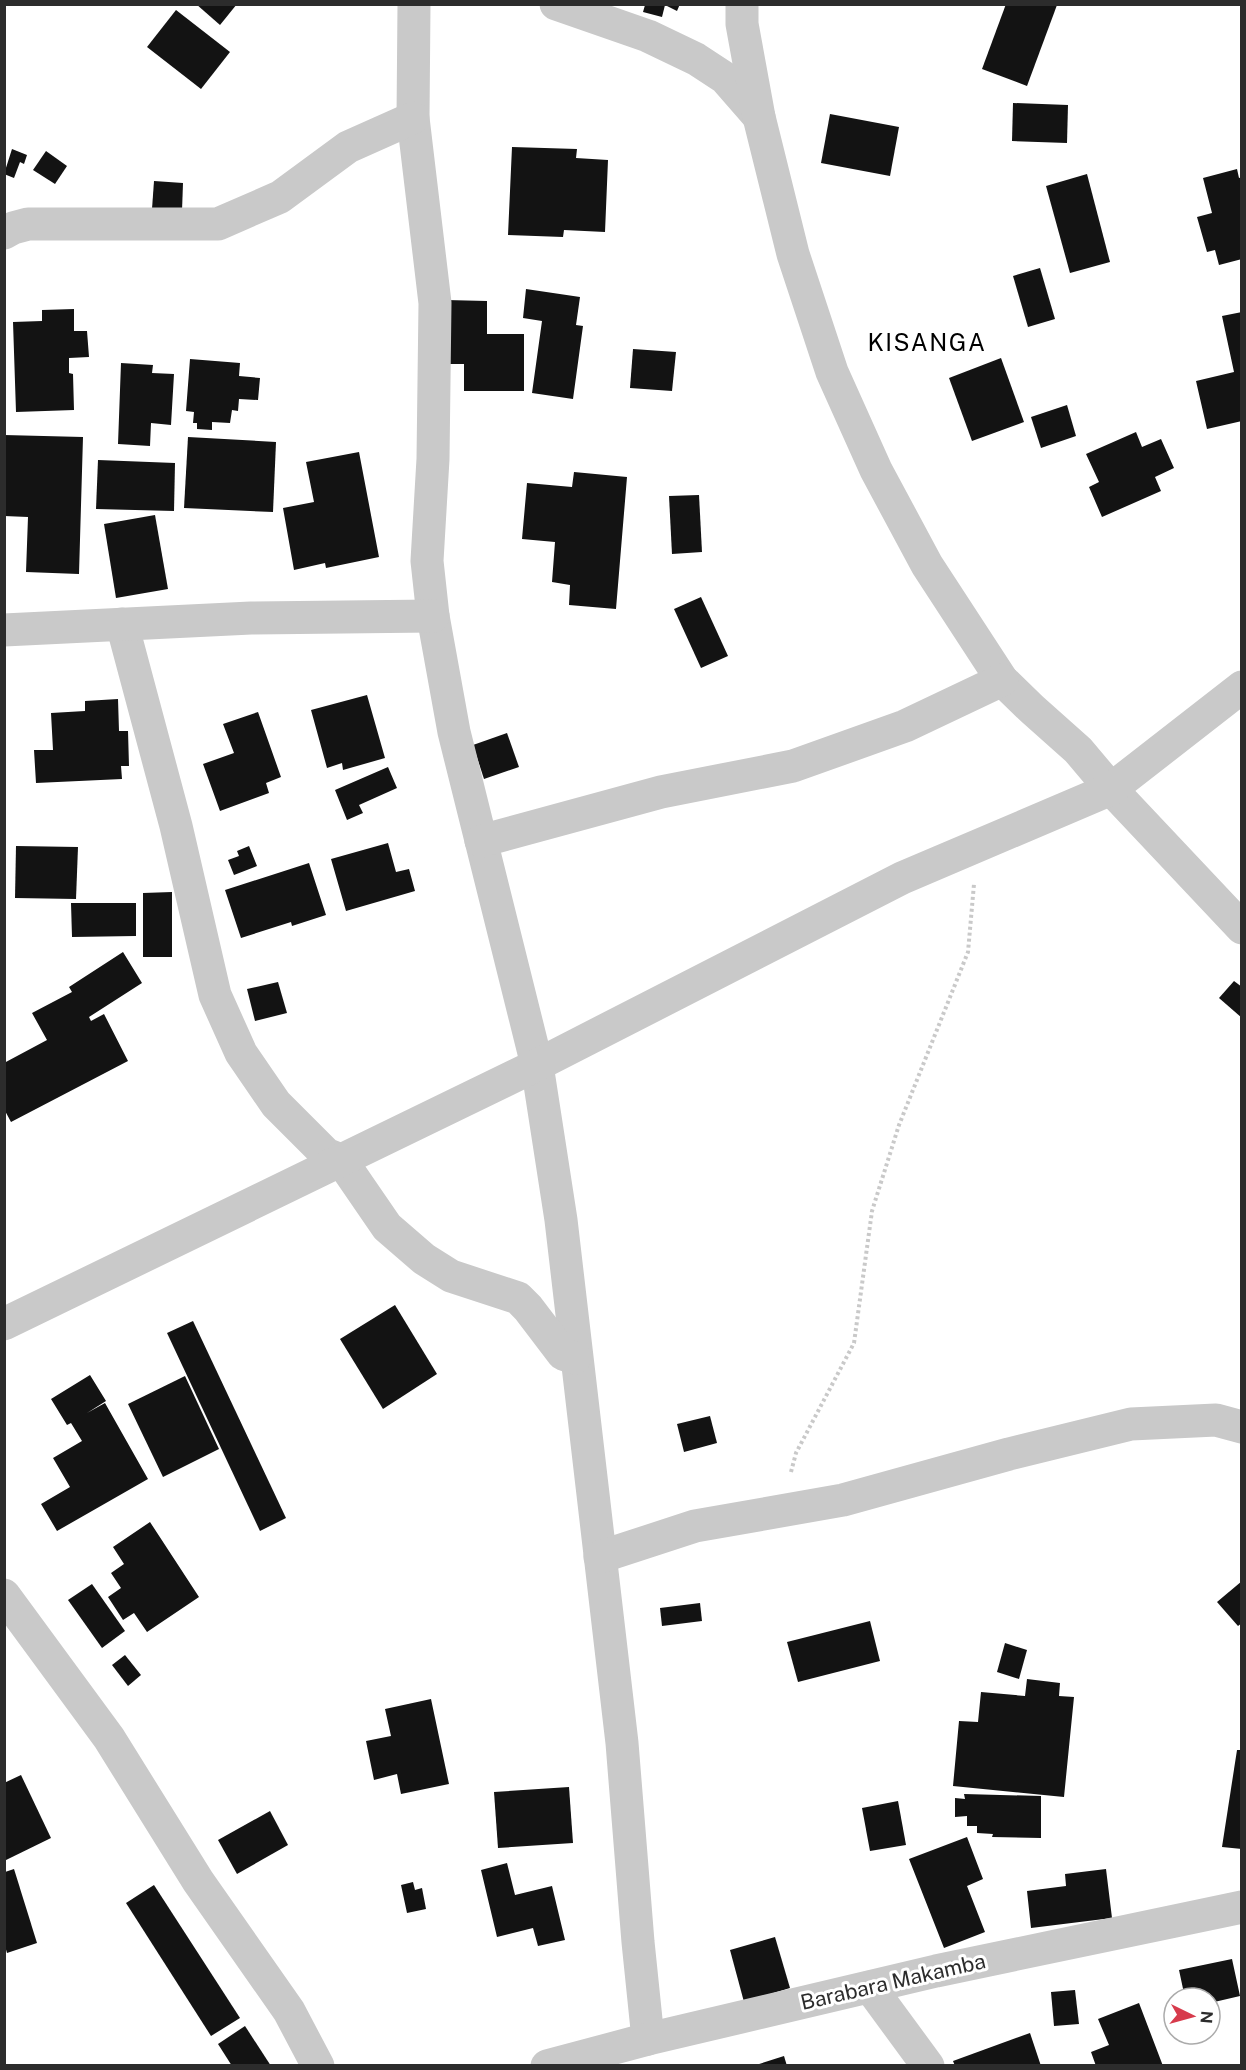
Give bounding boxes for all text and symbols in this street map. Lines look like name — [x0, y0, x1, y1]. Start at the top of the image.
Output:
district label: KISANGA — [867, 328, 987, 356]
street label: Barabara Makamba — [798, 1948, 988, 2015]
north arrow — [1162, 1986, 1222, 2046]
text: N — [1196, 2010, 1216, 2024]

